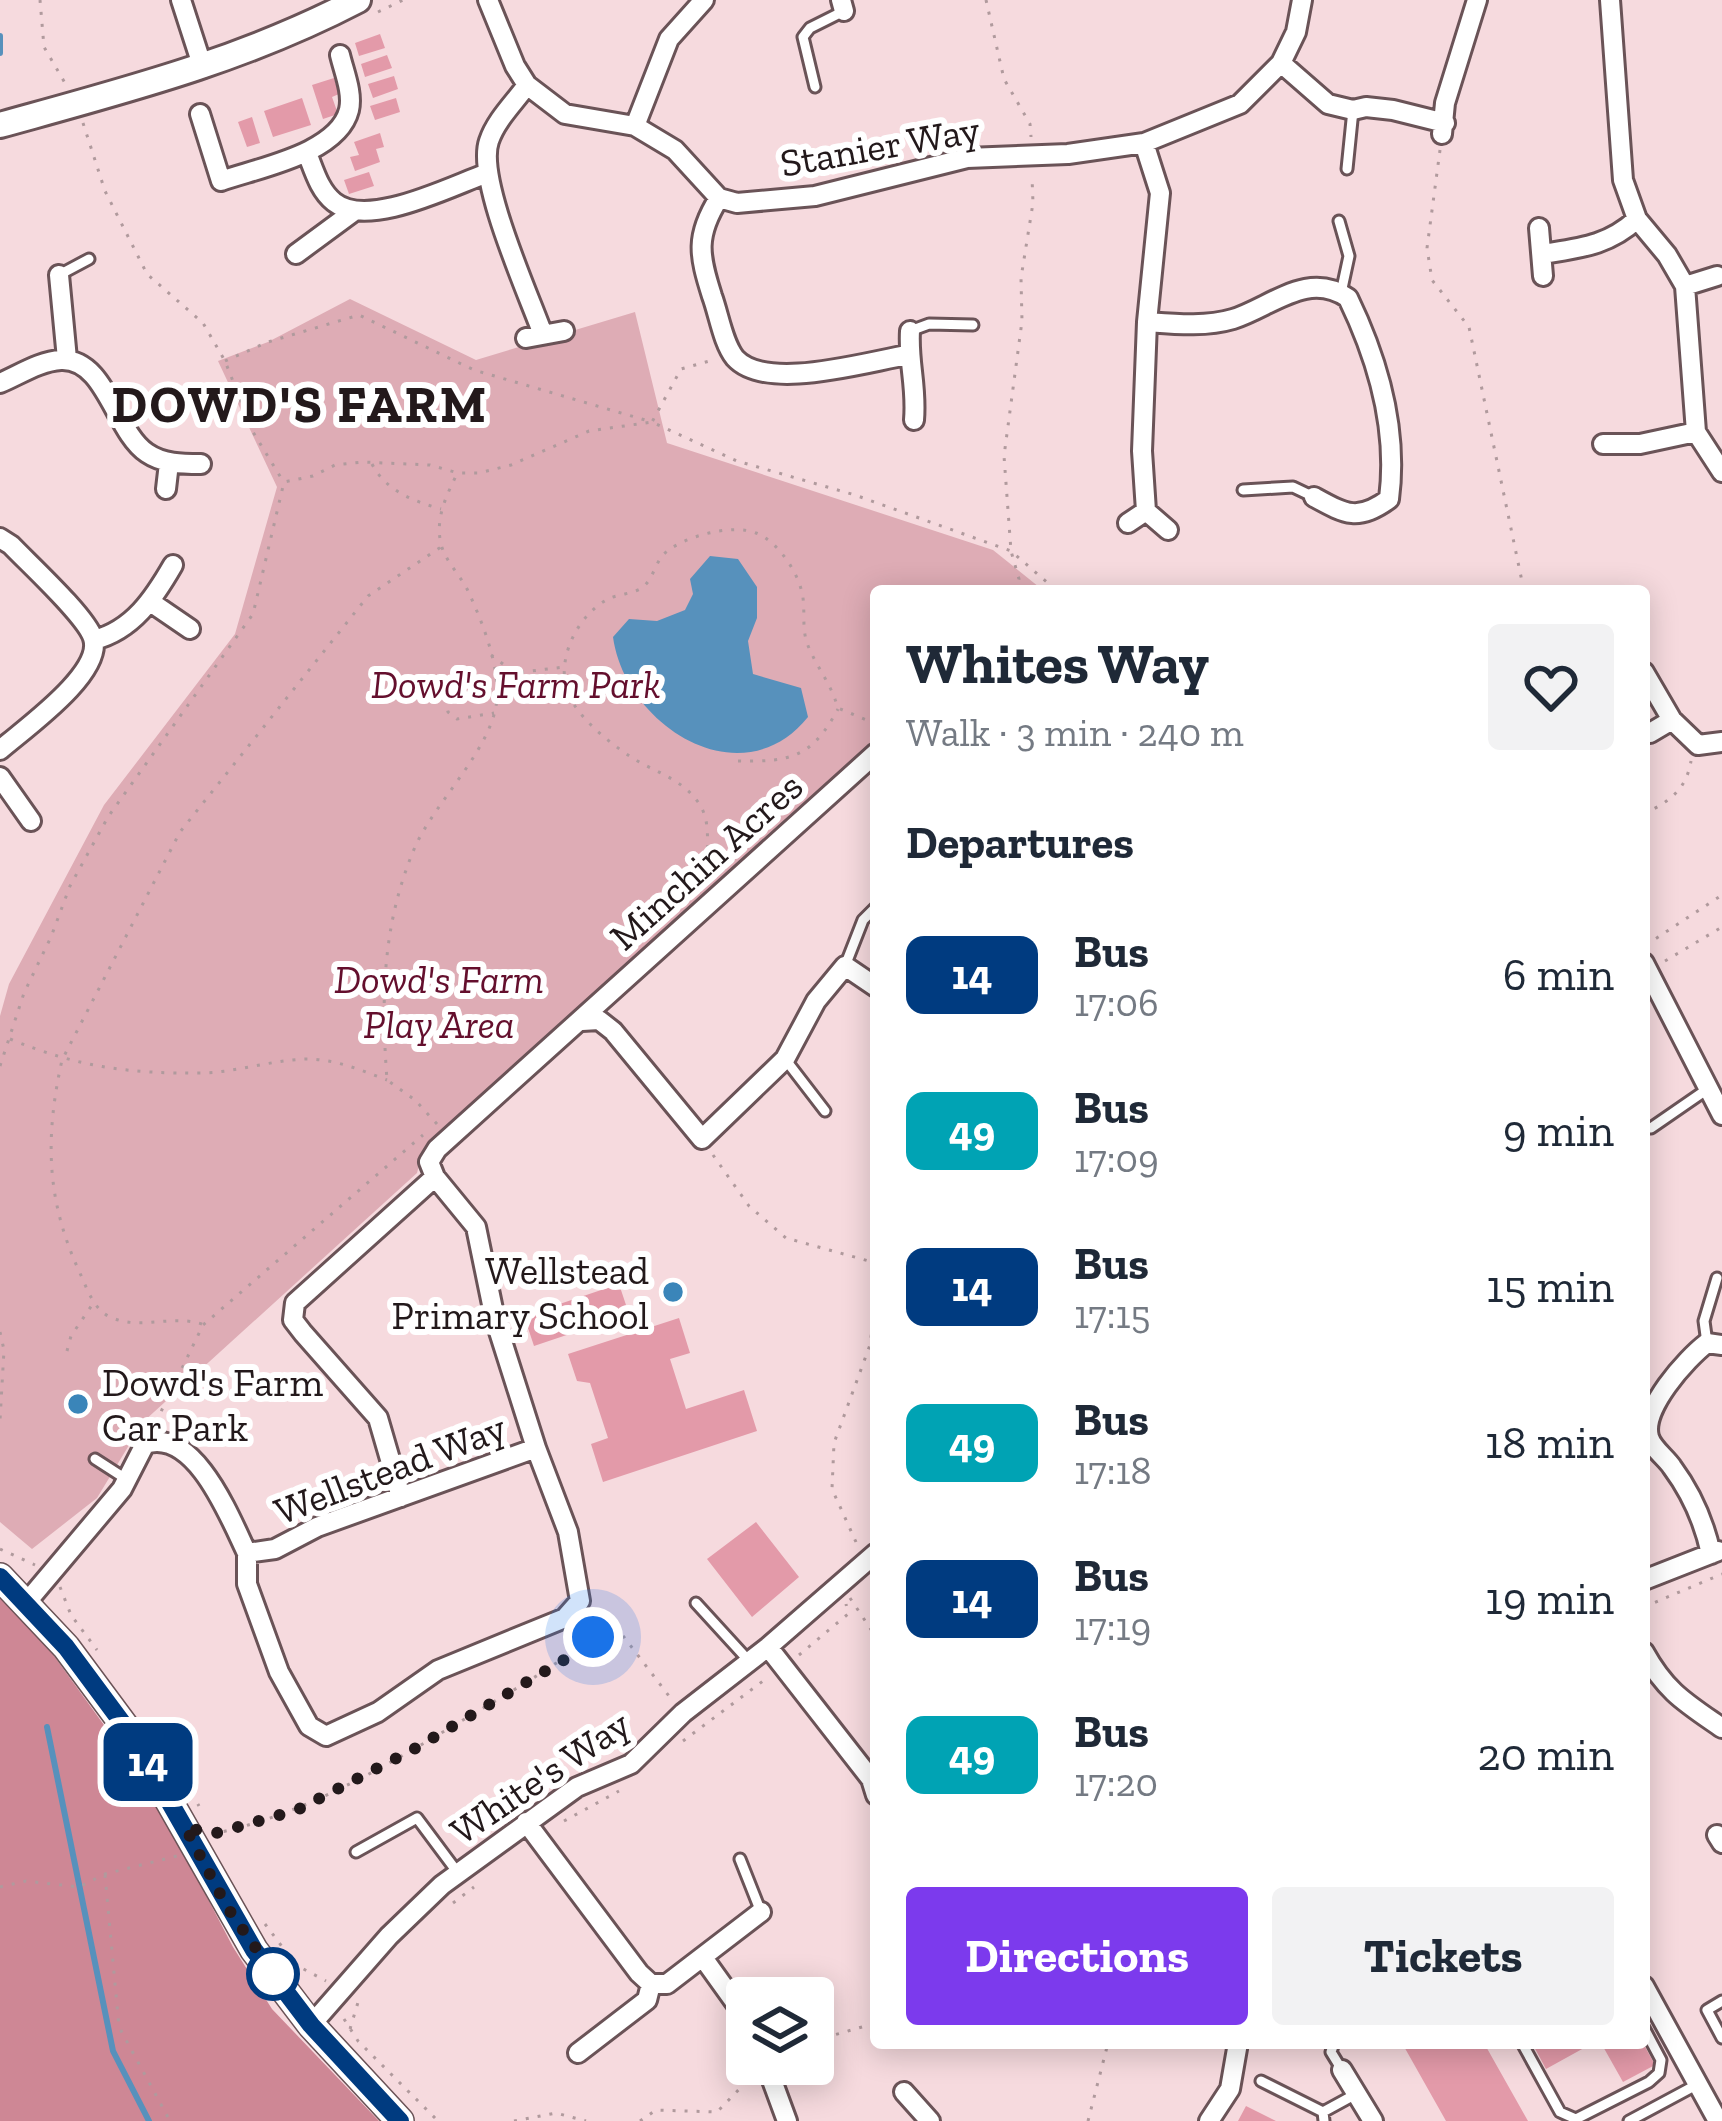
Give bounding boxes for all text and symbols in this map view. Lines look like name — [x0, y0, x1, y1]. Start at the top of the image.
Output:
street label: Stanier Way — [777, 105, 983, 187]
district label: DOWD'S FARM — [111, 374, 489, 435]
button: heart — [1488, 624, 1614, 750]
text: Whites Way — [906, 629, 1209, 698]
park label: Dowd's Farm Park — [371, 661, 661, 708]
text: Walk · 3 min · 240 m — [906, 709, 1244, 756]
street label: Minchin Acres — [600, 762, 812, 960]
text: Departures — [906, 816, 1134, 870]
text: Bus — [1074, 925, 1149, 979]
text: 6 min — [1503, 948, 1614, 1002]
text: 14 — [952, 949, 992, 1000]
park label: Dowd's Farm Play Area — [334, 956, 544, 1048]
text: 17:06 — [1074, 979, 1159, 1026]
text: Bus — [1074, 1081, 1149, 1135]
text: 9 min — [1503, 1104, 1614, 1158]
text: 49 — [949, 1105, 995, 1156]
text: 17:09 — [1074, 1135, 1159, 1182]
text: Bus — [1074, 1237, 1149, 1291]
place label: Wellstead Primary School — [392, 1247, 649, 1339]
text: 15 min — [1486, 1260, 1614, 1314]
text: 14 — [952, 1261, 992, 1312]
marker: Wellstead Primary School — [660, 1279, 686, 1305]
text: 17:15 — [1074, 1291, 1150, 1338]
place label: Dowd's Farm Car Park — [102, 1359, 324, 1451]
marker: Dowd's Farm Car Park — [65, 1391, 91, 1417]
text: Bus — [1074, 1393, 1149, 1447]
street label: Wellstead Way — [268, 1403, 512, 1535]
text: 18 min — [1485, 1416, 1614, 1470]
text: 49 — [949, 1417, 995, 1468]
text: 17:18 — [1074, 1447, 1151, 1494]
text: Bus — [1074, 1549, 1149, 1603]
text: 19 min — [1485, 1572, 1614, 1626]
text: 14 — [952, 1573, 992, 1624]
text: 17:19 — [1074, 1603, 1151, 1650]
your location — [563, 1607, 623, 1667]
street label: White's Way — [441, 1700, 639, 1854]
text: Bus — [1074, 1705, 1149, 1759]
line badge: 14 — [94, 1723, 202, 1801]
text: 20 min — [1477, 1728, 1614, 1782]
text: 49 — [949, 1729, 995, 1780]
text: 14 — [128, 1736, 168, 1787]
text: 17:20 — [1074, 1759, 1158, 1806]
button: Directions — [906, 1887, 1248, 2025]
button: Tickets — [1272, 1887, 1614, 2025]
unlabelled marker — [248, 1949, 298, 1999]
map controls — [726, 1977, 834, 2085]
button: layers — [726, 1977, 834, 2085]

